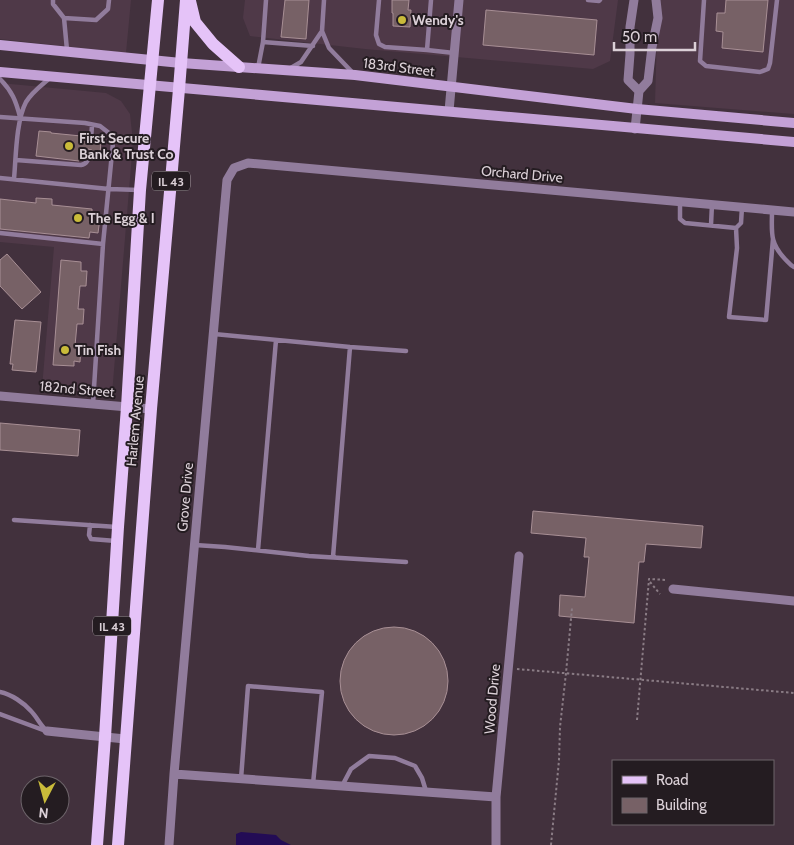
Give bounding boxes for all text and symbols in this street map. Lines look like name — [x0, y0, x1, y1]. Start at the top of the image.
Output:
place label: Wendy's — [412, 11, 464, 29]
marker: Wendy's — [396, 14, 408, 26]
scale bar — [614, 20, 695, 52]
text: 50 m — [622, 28, 657, 46]
street label: 183rd Street — [362, 54, 436, 80]
place label: First Secure Bank & Trust Co — [79, 129, 174, 163]
marker: First Secure Bank & Trust Co — [63, 140, 75, 152]
street label: Orchard Drive — [480, 161, 564, 187]
road number: IL 43 — [152, 172, 190, 190]
place label: The Egg & I — [88, 209, 155, 227]
marker: The Egg & I — [72, 212, 84, 224]
place label: Tin Fish — [75, 341, 121, 359]
marker: Tin Fish — [59, 344, 71, 356]
street label: Harlem Avenue — [122, 375, 148, 467]
street label: 182nd Street — [39, 377, 115, 401]
street label: Grove Drive — [173, 462, 197, 532]
road number: IL 43 — [93, 616, 131, 636]
street label: Wood Drive — [480, 663, 504, 735]
legend — [612, 760, 774, 825]
text: Road — [656, 771, 689, 789]
north arrow — [20, 775, 70, 825]
text: Building — [656, 796, 707, 814]
text: N — [38, 803, 50, 822]

